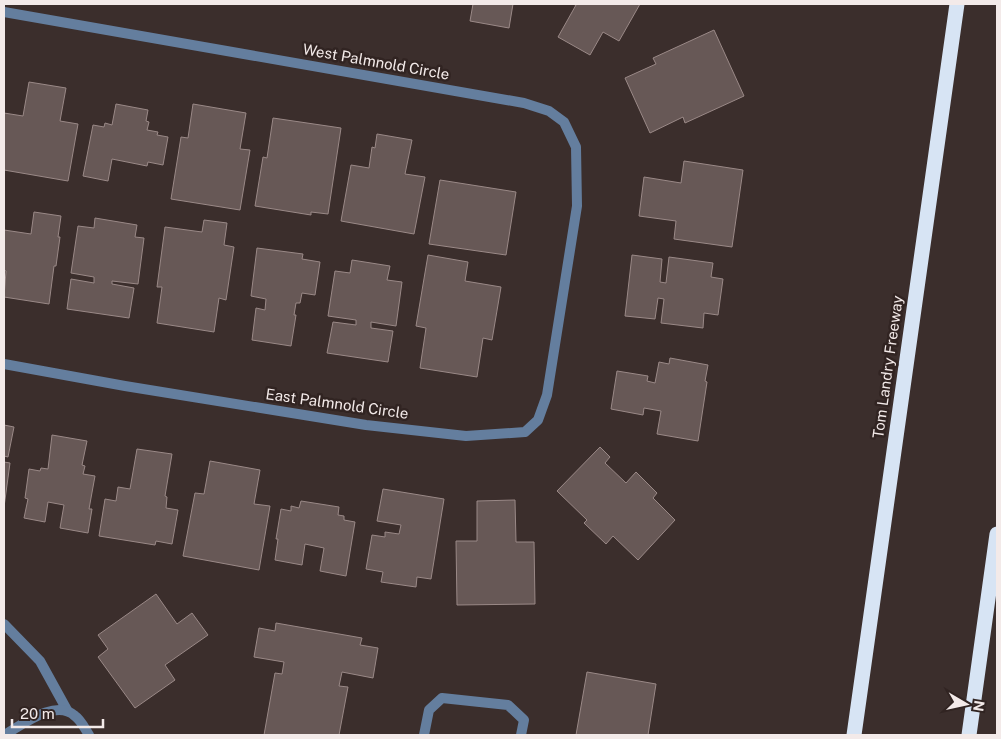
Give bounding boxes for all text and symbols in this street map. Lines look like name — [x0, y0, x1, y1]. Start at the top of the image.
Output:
street label: West Palmnold Circle — [301, 40, 451, 83]
street label: Tom Landry Freeway — [869, 294, 906, 440]
street label: East Palmnold Circle — [265, 385, 410, 422]
north arrow — [941, 679, 991, 729]
scale bar — [12, 696, 104, 728]
text: N — [970, 699, 988, 713]
text: 20 m — [20, 705, 55, 722]

